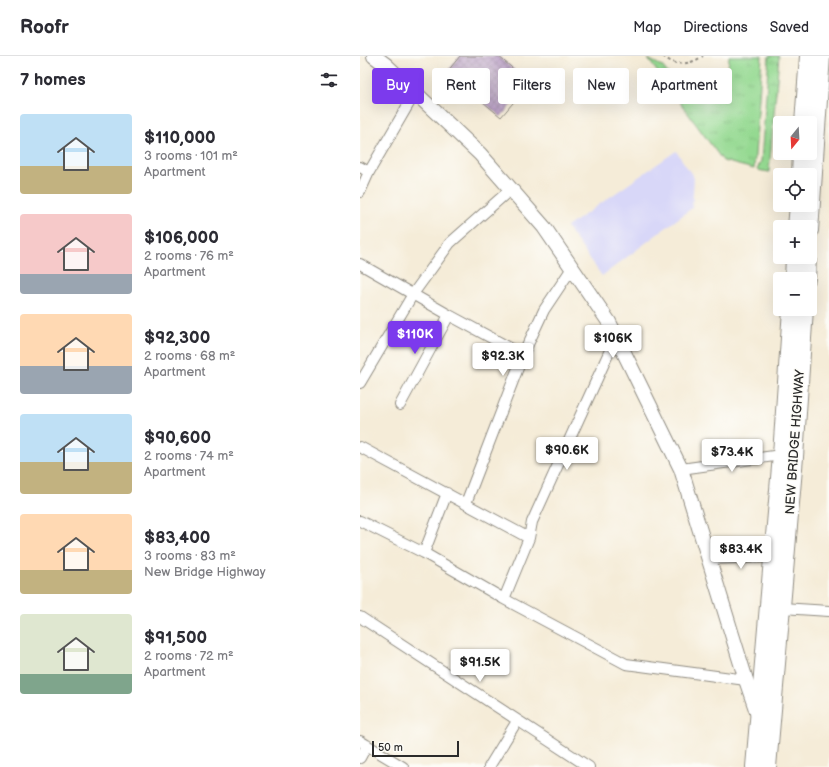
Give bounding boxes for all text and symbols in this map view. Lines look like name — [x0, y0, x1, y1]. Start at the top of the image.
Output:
text: Roofr — [20, 16, 69, 39]
text: Map — [633, 19, 661, 36]
text: Directions — [683, 19, 748, 36]
text: Saved — [770, 19, 809, 36]
chip: Buy — [372, 68, 424, 104]
chip: Rent — [432, 68, 490, 104]
chip: Filters — [498, 68, 565, 104]
chip: New — [573, 68, 629, 104]
chip: Apartment — [637, 68, 732, 104]
icon: filters — [318, 69, 340, 91]
text: 7 homes — [20, 70, 86, 90]
north arrow — [773, 116, 817, 160]
map controls — [773, 116, 817, 316]
text: $110,000 — [144, 128, 216, 148]
icon: home — [52, 130, 100, 178]
text: 3 rooms · 101 m² — [144, 148, 238, 164]
text: Apartment — [144, 164, 205, 180]
button: locate — [773, 168, 817, 212]
button: + — [773, 220, 817, 264]
text: $106,000 — [144, 228, 219, 248]
icon: home — [52, 230, 100, 278]
text: 2 rooms · 76 m² — [144, 248, 234, 264]
text: Apartment — [144, 264, 205, 280]
button: − — [773, 272, 817, 316]
pin: $110K — [387, 321, 443, 355]
pin: $106K — [585, 325, 641, 359]
text: $110K — [397, 326, 433, 342]
text: $92,300 — [144, 328, 210, 348]
icon: home — [52, 330, 100, 378]
text: $106K — [594, 330, 632, 346]
pin: $92.3K — [470, 343, 536, 377]
text: 2 rooms · 68 m² — [144, 348, 235, 364]
text: $92.3K — [481, 348, 525, 364]
text: Apartment — [144, 364, 205, 380]
street label: NEW BRIDGE HIGHWAY — [782, 369, 808, 515]
text: $90,600 — [144, 428, 211, 448]
icon: home — [52, 430, 100, 478]
pin: $90.6K — [534, 437, 600, 471]
pin: $73.4K — [699, 439, 765, 473]
text: $90.6K — [545, 442, 589, 458]
text: $73.4K — [711, 444, 753, 460]
text: 2 rooms · 74 m² — [144, 448, 234, 464]
text: Apartment — [144, 464, 205, 480]
text: $83,400 — [144, 528, 210, 548]
icon: home — [52, 530, 100, 578]
pin: $83.4K — [708, 536, 774, 570]
text: $83.4K — [719, 541, 763, 557]
text: 3 rooms · 83 m² — [144, 548, 236, 564]
text: New Bridge Highway — [144, 564, 266, 580]
text: $91,500 — [144, 628, 207, 648]
icon: home — [52, 630, 100, 678]
text: 2 rooms · 72 m² — [144, 648, 234, 664]
pin: $91.5K — [447, 649, 513, 683]
text: $91.5K — [460, 654, 500, 670]
text: Apartment — [144, 664, 205, 680]
scale bar — [372, 739, 459, 758]
text: 50 m — [378, 741, 403, 754]

